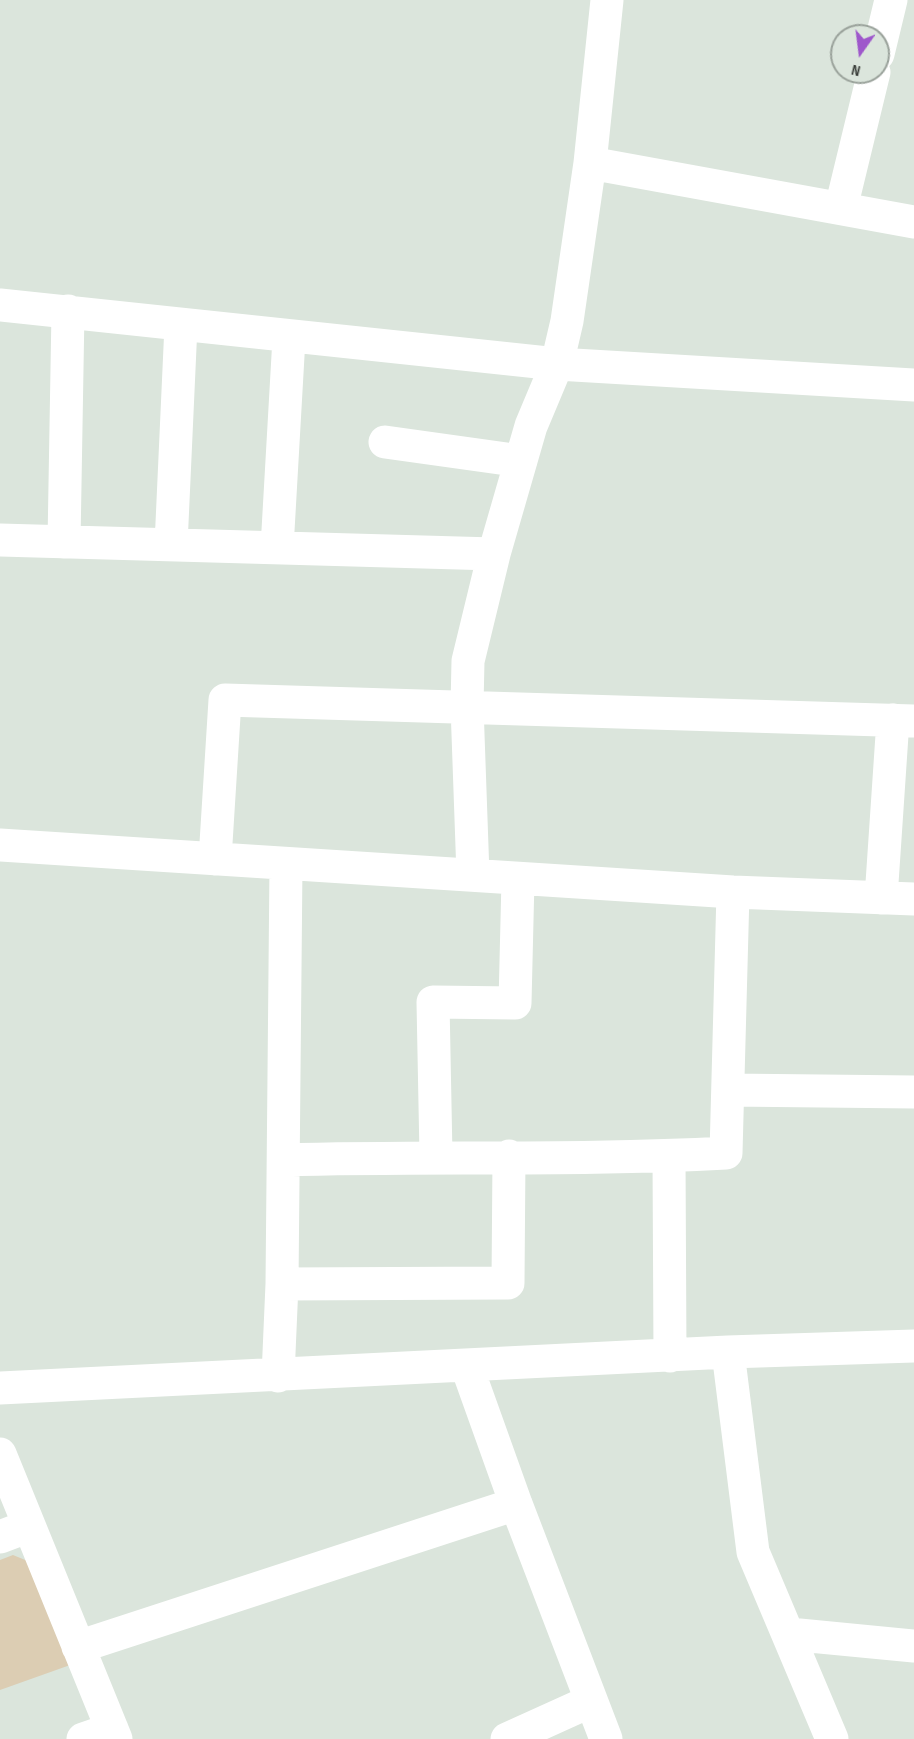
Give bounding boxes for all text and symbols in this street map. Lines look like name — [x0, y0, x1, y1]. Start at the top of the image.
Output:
north arrow — [830, 24, 890, 84]
text: N — [850, 60, 862, 80]

